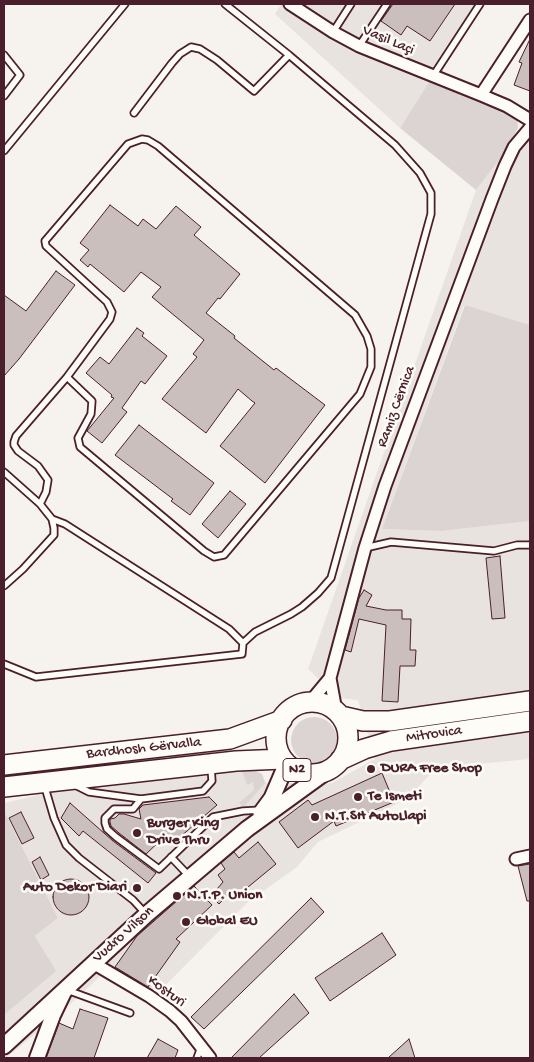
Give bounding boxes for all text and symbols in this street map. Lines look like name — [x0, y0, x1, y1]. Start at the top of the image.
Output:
street label: Vasil Laçi — [359, 22, 417, 60]
street label: Ramiz Cërnica — [374, 364, 420, 450]
street label: Mitrovica — [405, 722, 463, 748]
street label: Bardhosh Gërvalla — [86, 734, 202, 764]
road number: N2 — [283, 758, 311, 782]
place label: DURA Free Shop — [381, 760, 482, 778]
marker: DURA Free Shop — [365, 763, 377, 775]
place label: Te Ismeti — [368, 788, 422, 806]
marker: Te Ismeti — [352, 791, 364, 803]
place label: N.T.SH AutoLlapi — [325, 808, 427, 826]
marker: N.T.SH AutoLlapi — [309, 811, 321, 823]
place label: Burger King Drive Thru — [147, 815, 219, 850]
marker: Burger King Drive Thru — [131, 827, 143, 839]
place label: Auto Dekor Diari — [23, 879, 127, 897]
marker: Auto Dekor Diari — [131, 882, 143, 894]
place label: N.T.P. Union — [187, 887, 262, 905]
marker: N.T.P. Union — [171, 890, 183, 902]
street label: Vudro Vilson — [90, 903, 158, 967]
place label: Global EU — [196, 913, 258, 931]
marker: Global EU — [180, 916, 192, 928]
street label: Kosturi — [143, 972, 189, 1012]

